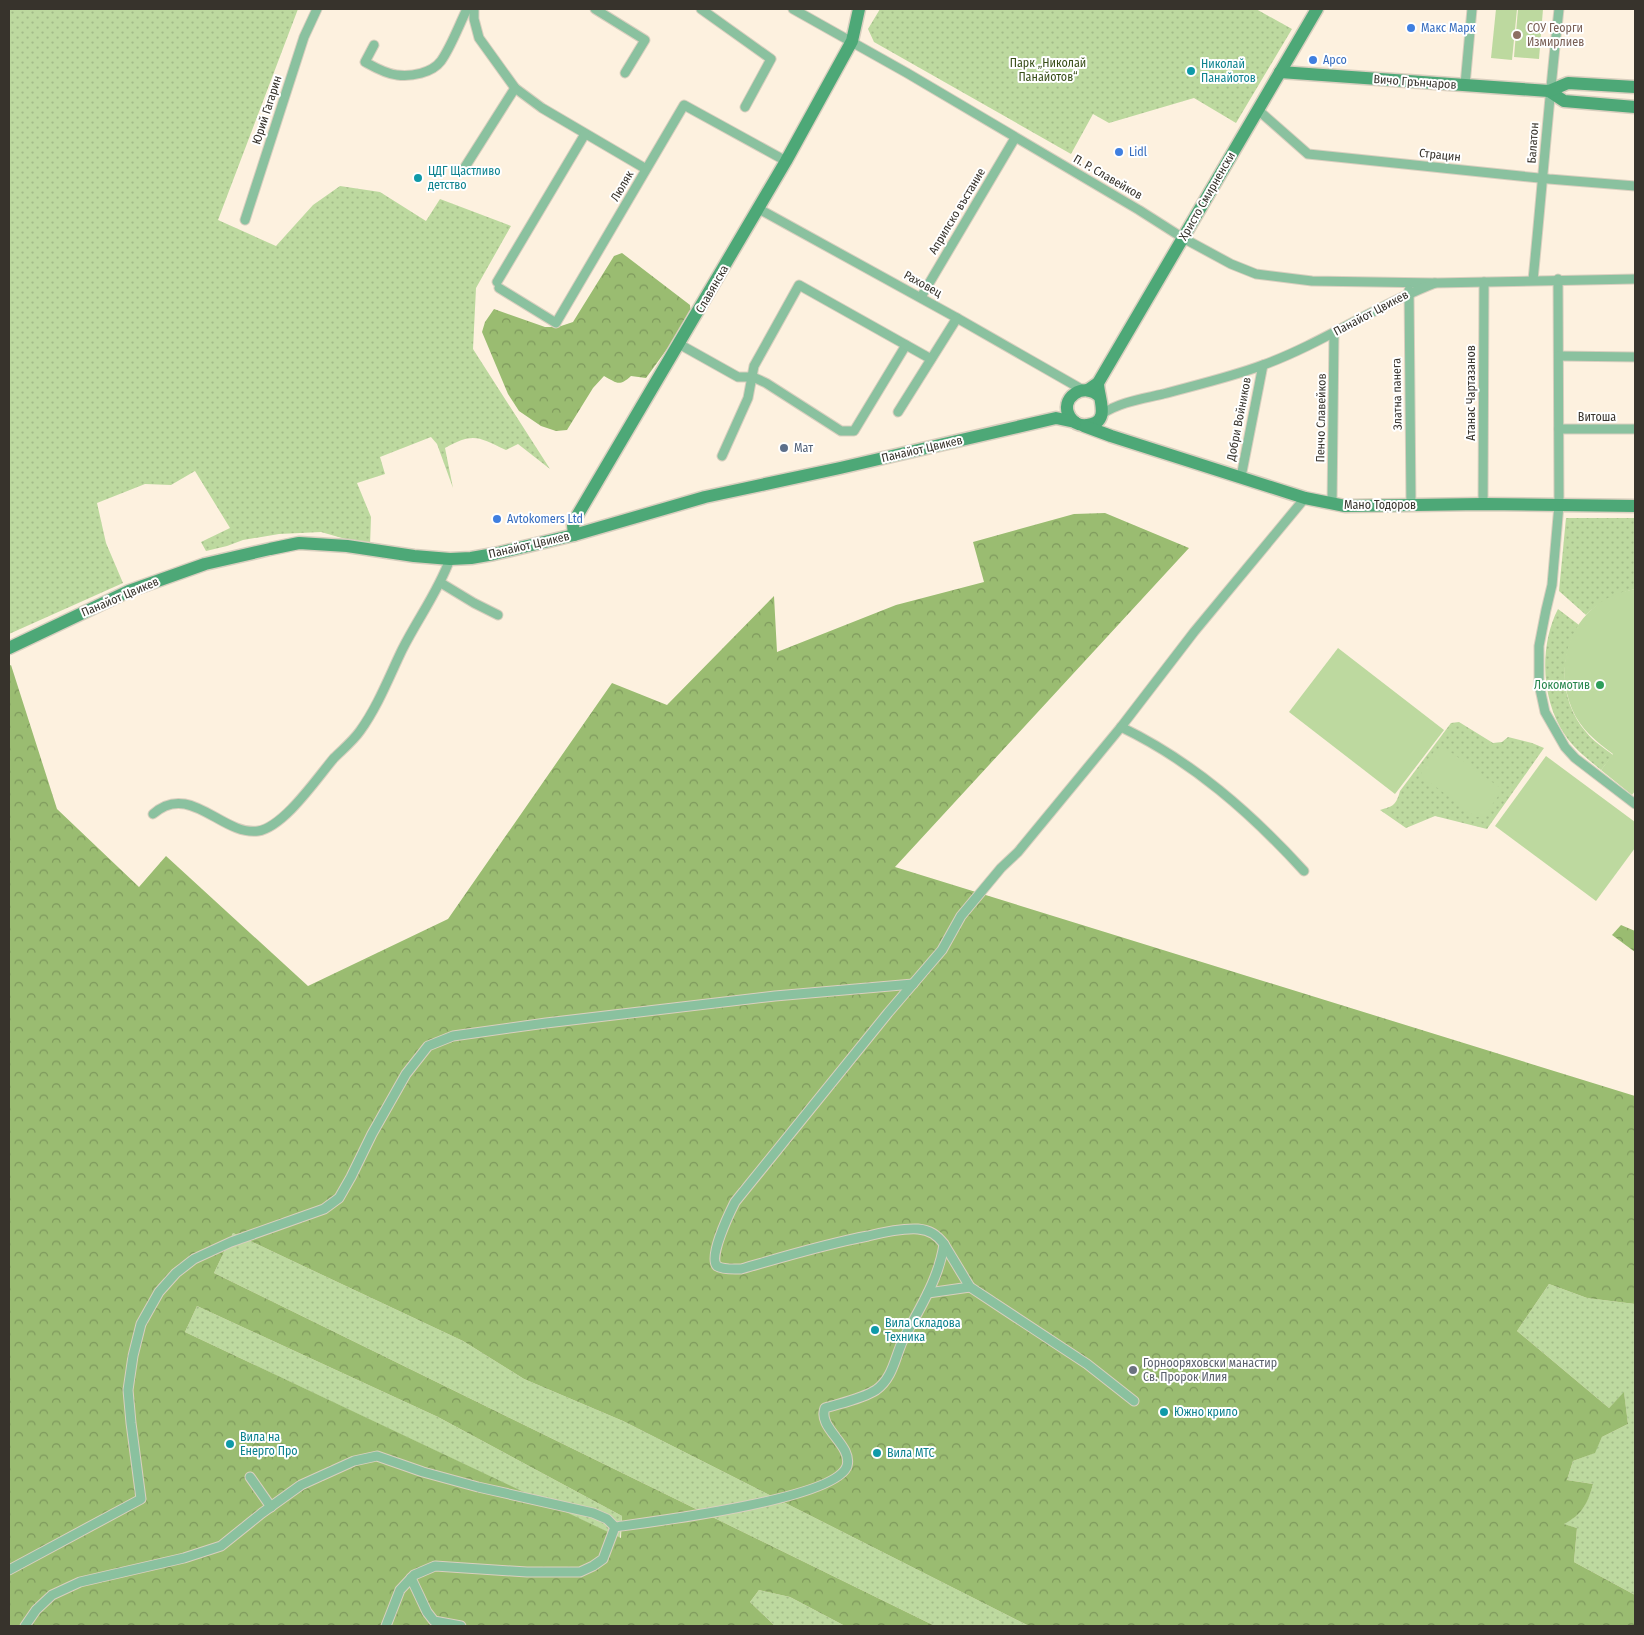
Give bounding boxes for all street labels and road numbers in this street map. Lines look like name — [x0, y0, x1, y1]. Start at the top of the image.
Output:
street label: Вичо Грънчаров — [1373, 72, 1457, 92]
street label: Юрий Гагарин — [249, 74, 285, 146]
street label: Балатон — [1525, 122, 1541, 164]
street label: Страцин — [1419, 146, 1461, 164]
street label: Христо Смирненски — [1176, 149, 1238, 243]
street label: П. Р. Славейков — [1071, 152, 1145, 202]
street label: Априлско въстание — [926, 165, 988, 257]
street label: Люляк — [608, 168, 637, 204]
street label: Славянска — [693, 262, 731, 315]
street label: Раховец — [902, 268, 945, 300]
street label: Панайот Цвикев — [1331, 287, 1411, 339]
street label: Атанас Чартазанов — [1464, 345, 1478, 441]
street label: Златна панега — [1389, 358, 1405, 430]
street label: Пенчо Славейков — [1313, 373, 1329, 463]
street label: Добри Войников — [1224, 376, 1254, 463]
street label: Витоша — [1578, 410, 1616, 424]
street label: Панайот Цвикев — [880, 433, 964, 465]
street label: Мано Тодоров — [1344, 498, 1416, 512]
street label: Панайот Цвикев — [487, 529, 571, 561]
street label: Панайот Цвикев — [79, 574, 161, 620]

